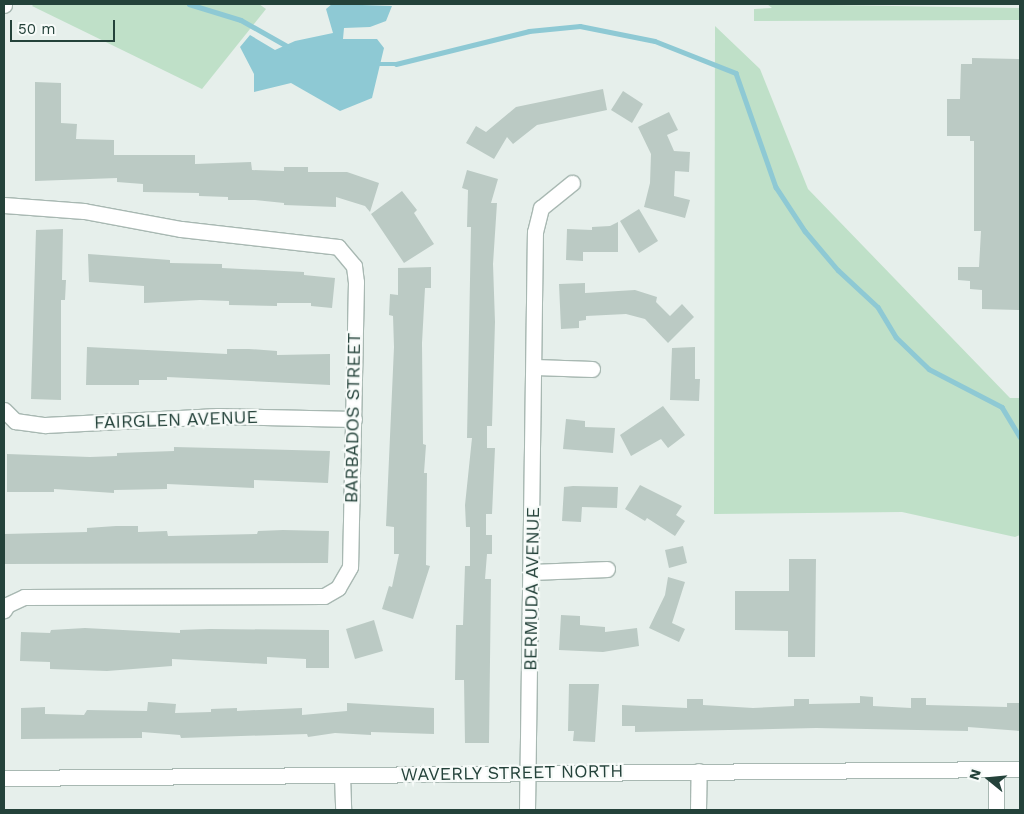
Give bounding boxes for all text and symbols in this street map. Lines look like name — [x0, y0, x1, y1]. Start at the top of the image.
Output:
scale bar — [12, 10, 118, 42]
text: 50 m — [18, 20, 55, 38]
street label: BARBADOS STREET — [341, 332, 365, 504]
street label: FAIRGLEN AVENUE — [93, 406, 259, 434]
street label: BERMUDA AVENUE — [520, 506, 544, 672]
north arrow — [964, 754, 1014, 804]
street label: WAVERLY STREET NORTH — [400, 760, 624, 786]
text: N — [965, 767, 984, 782]

